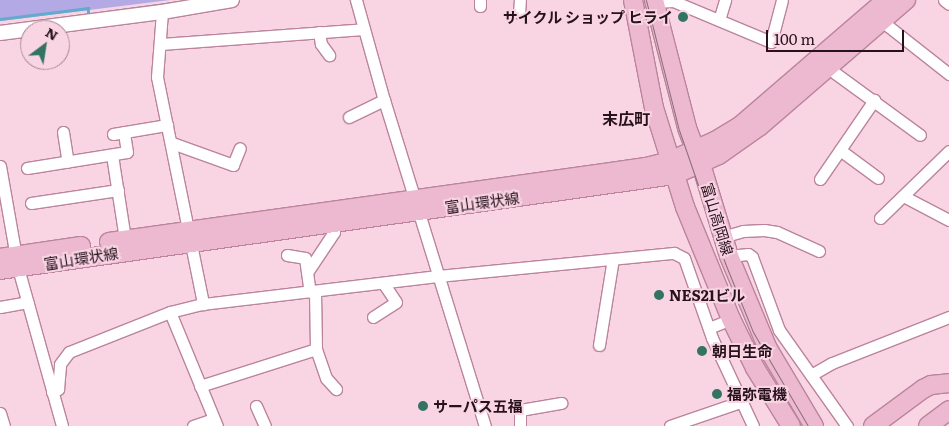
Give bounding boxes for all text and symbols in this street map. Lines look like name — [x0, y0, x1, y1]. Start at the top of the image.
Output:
place label: サイクル ショップ ヒライ — [502, 8, 673, 26]
marker: サイクル ショップ ヒライ — [677, 11, 689, 23]
north arrow — [20, 20, 70, 70]
scale bar — [769, 20, 906, 52]
text: N — [42, 21, 62, 45]
text: 100 m — [774, 27, 815, 50]
district label: 末広町 — [602, 108, 650, 128]
street label: 富山高岡線 — [698, 181, 738, 257]
street label: 富山環状線 — [444, 188, 520, 216]
street label: 富山環状線 — [43, 243, 119, 273]
place label: NES21ビル — [669, 286, 745, 304]
marker: NES21ビル — [653, 289, 665, 301]
place label: 朝日生命 — [712, 342, 772, 360]
marker: 朝日生命 — [696, 345, 708, 357]
place label: 福弥電機 — [727, 385, 787, 403]
marker: 福弥電機 — [711, 388, 723, 400]
place label: サーパス五福 — [433, 397, 523, 415]
marker: サーパス五福 — [417, 400, 429, 412]

